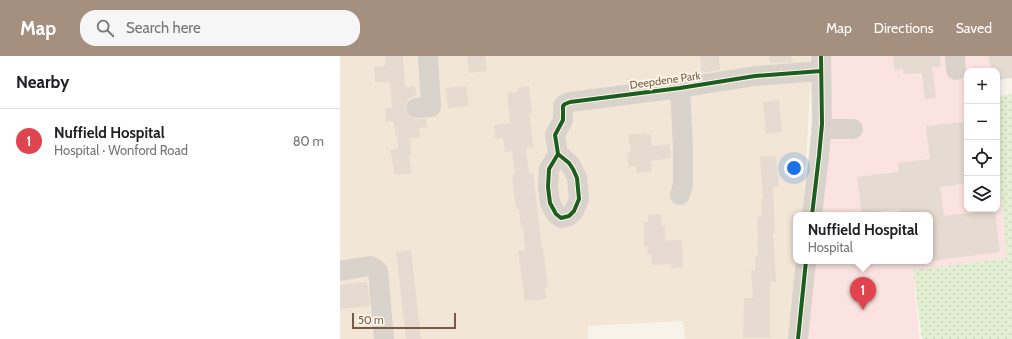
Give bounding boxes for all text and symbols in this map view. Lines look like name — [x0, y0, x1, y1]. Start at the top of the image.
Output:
search box — [80, 10, 360, 46]
text: Map — [20, 17, 56, 40]
icon: search — [94, 17, 116, 39]
text: Search here — [126, 19, 201, 37]
text: Map — [826, 19, 852, 37]
text: Directions — [874, 19, 934, 37]
text: Saved — [956, 19, 992, 37]
street label: Deepdene Park — [629, 68, 701, 92]
map controls — [964, 68, 1000, 212]
button: + — [964, 68, 1000, 104]
text: Nearby — [16, 72, 69, 92]
button: − — [964, 104, 1000, 140]
text: Nuffield Hospital — [54, 124, 165, 142]
text: 1 — [27, 133, 31, 149]
text: 80 m — [293, 133, 324, 149]
button: locate — [964, 140, 1000, 176]
text: Hospital · Wonford Road — [54, 142, 188, 158]
your location — [784, 158, 804, 178]
button: layers — [964, 176, 1000, 212]
popup — [793, 212, 933, 264]
text: Nuffield Hospital — [808, 221, 918, 239]
text: Hospital — [808, 239, 853, 255]
pin: 1 — [850, 277, 876, 310]
scale bar — [352, 311, 456, 330]
text: 50 m — [358, 313, 384, 327]

